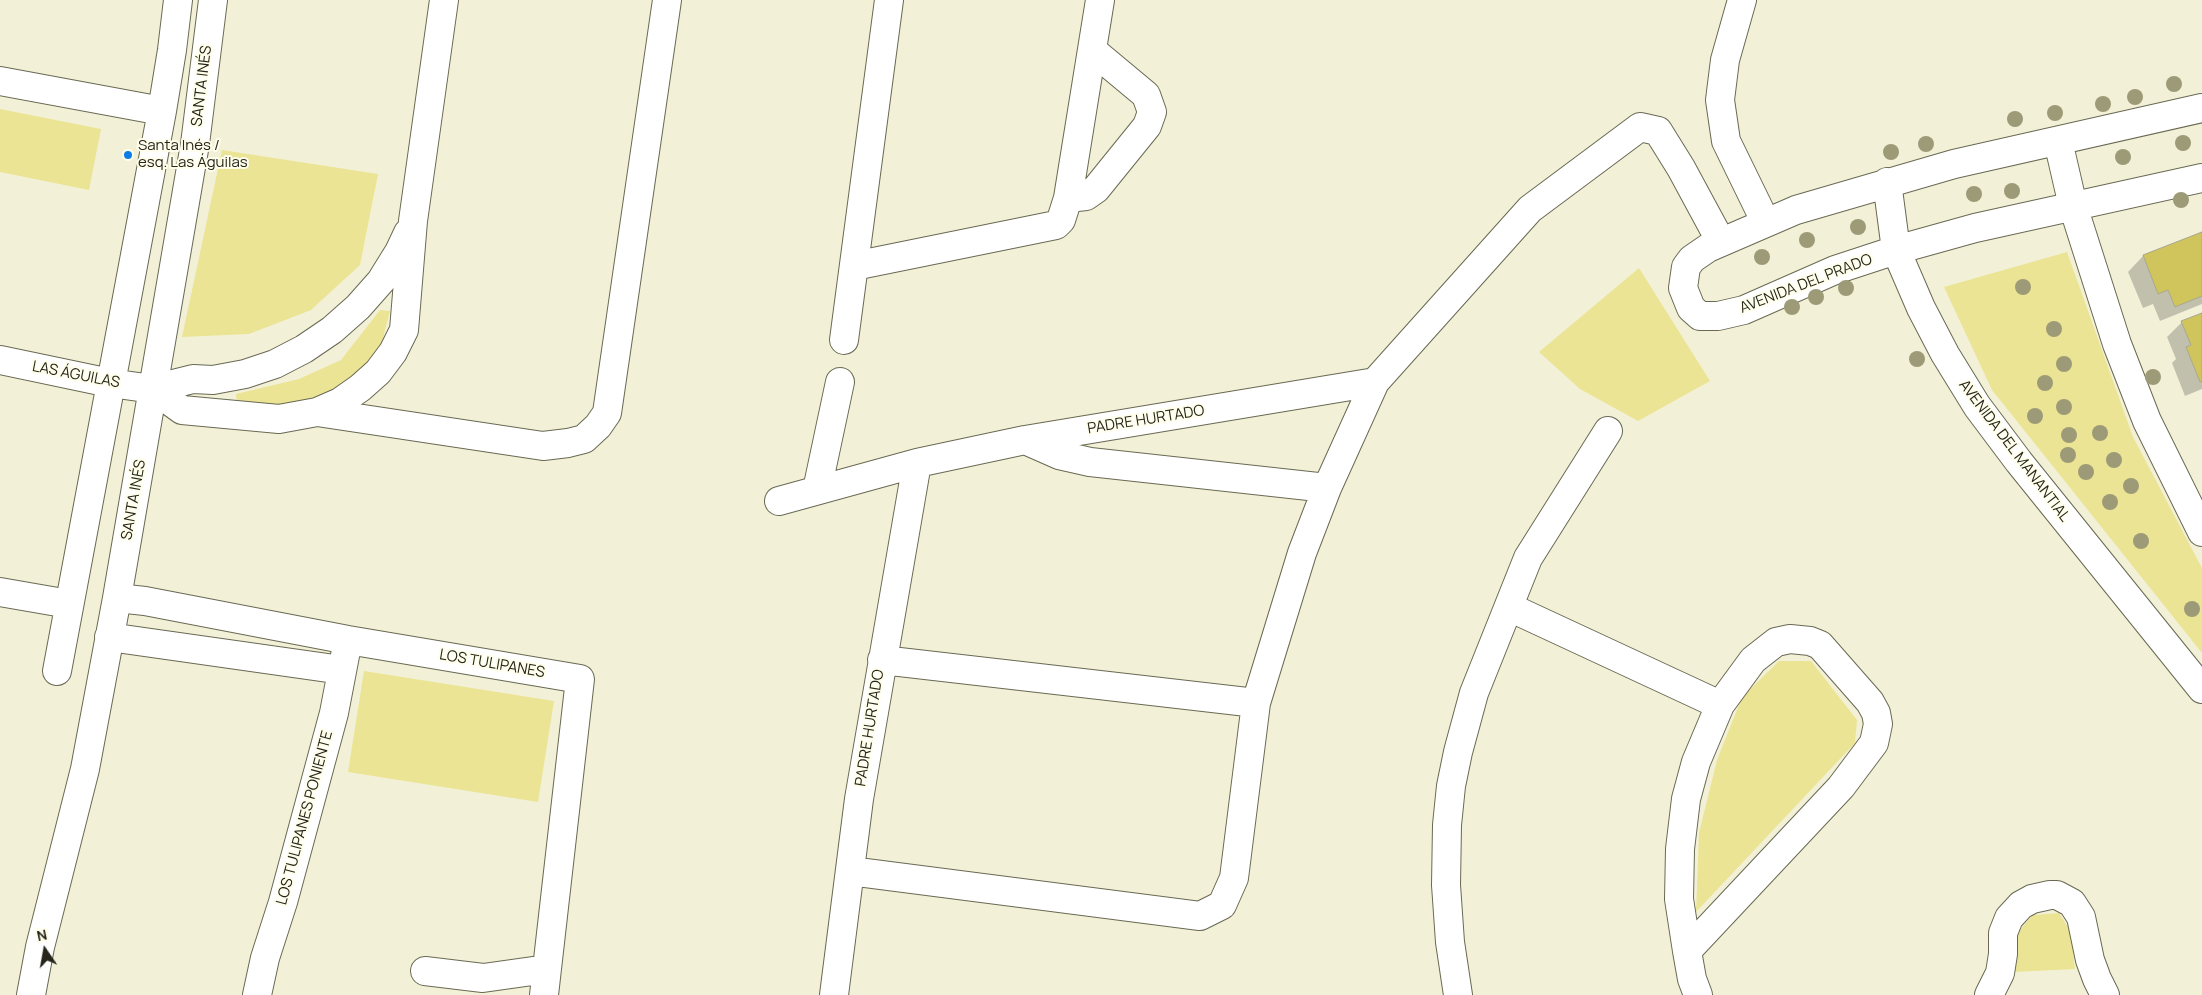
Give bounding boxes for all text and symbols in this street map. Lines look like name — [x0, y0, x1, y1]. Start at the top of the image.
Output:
street label: SANTA INÉS — [188, 45, 216, 127]
place label: Santa Inés / esq. Las Águilas — [138, 137, 248, 172]
marker: Santa Inés / esq. Las Águilas — [122, 149, 134, 161]
street label: AVENIDA DEL PRADO — [1737, 250, 1875, 318]
street label: LAS ÁGUILAS — [31, 358, 121, 392]
street label: AVENIDA DEL MANANTIAL — [1955, 376, 2073, 526]
street label: PADRE HURTADO — [1086, 402, 1206, 438]
street label: SANTA INÉS — [118, 458, 150, 542]
street label: LOS TULIPANES — [438, 646, 546, 682]
street label: PADRE HURTADO — [852, 668, 888, 788]
street label: LOS TULIPANES PONIENTE — [273, 729, 337, 907]
north arrow — [20, 925, 70, 975]
text: N — [35, 925, 49, 945]

